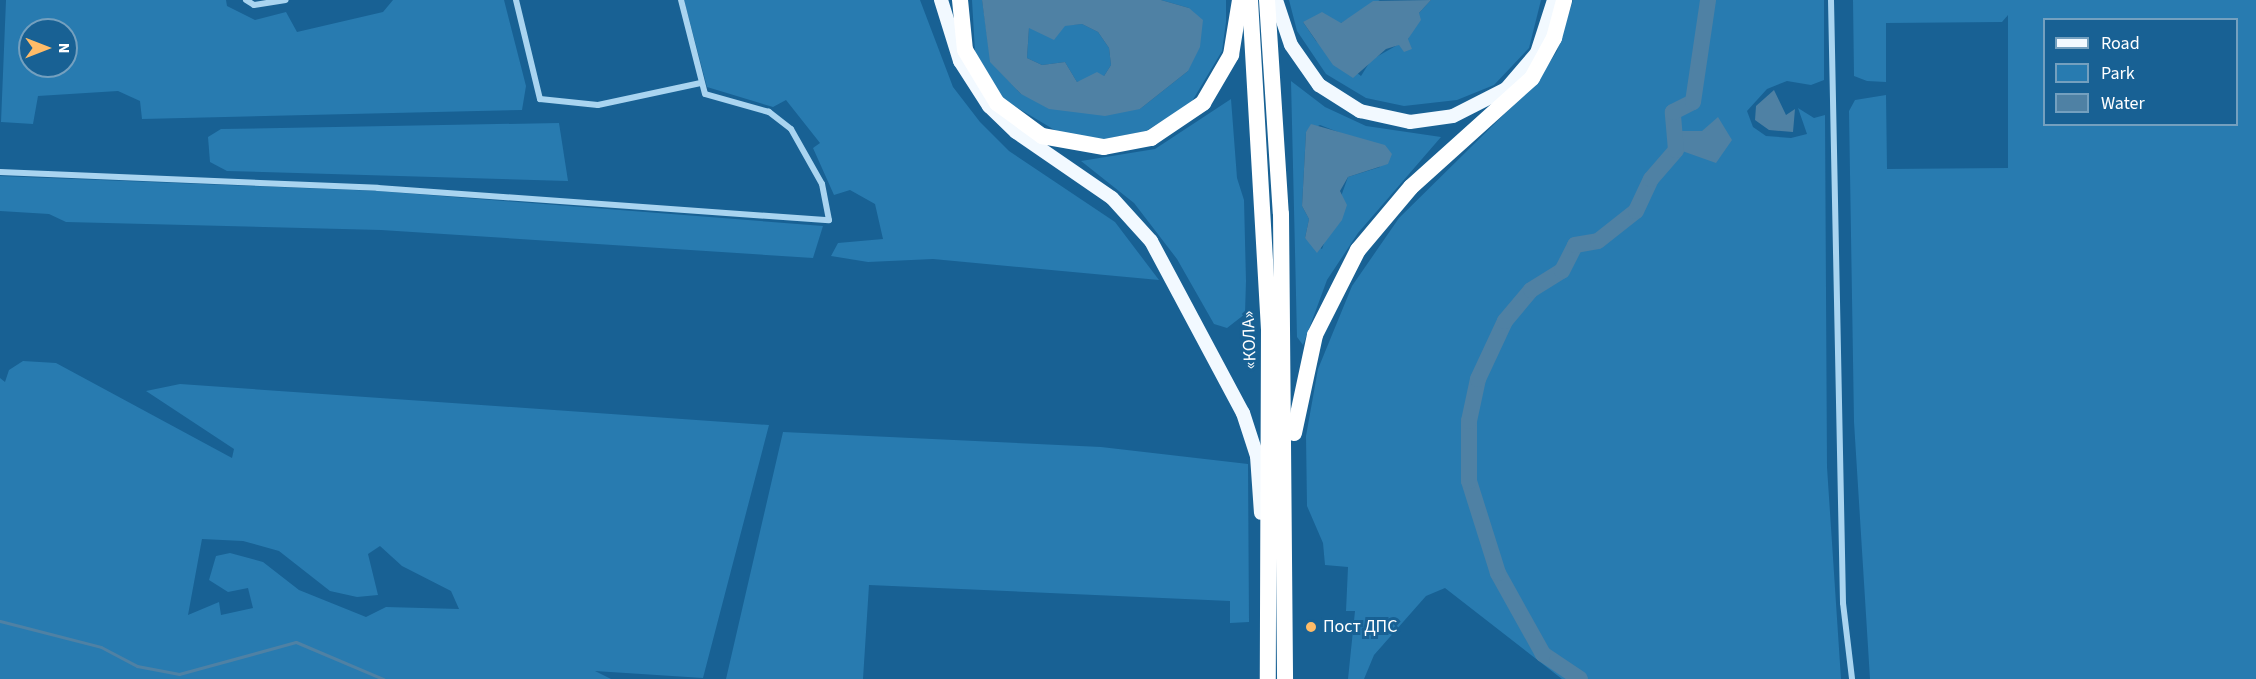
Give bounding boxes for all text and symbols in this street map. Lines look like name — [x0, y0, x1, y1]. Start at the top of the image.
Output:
north arrow — [18, 18, 78, 78]
legend — [2043, 18, 2238, 126]
text: Road — [2101, 31, 2140, 56]
text: N — [53, 43, 75, 53]
text: Park — [2101, 61, 2135, 86]
text: Water — [2101, 91, 2145, 116]
street label: «КОЛА» — [1238, 310, 1262, 370]
place label: Пост ДПС — [1323, 616, 1398, 638]
marker: Пост ДПС — [1304, 620, 1318, 634]

